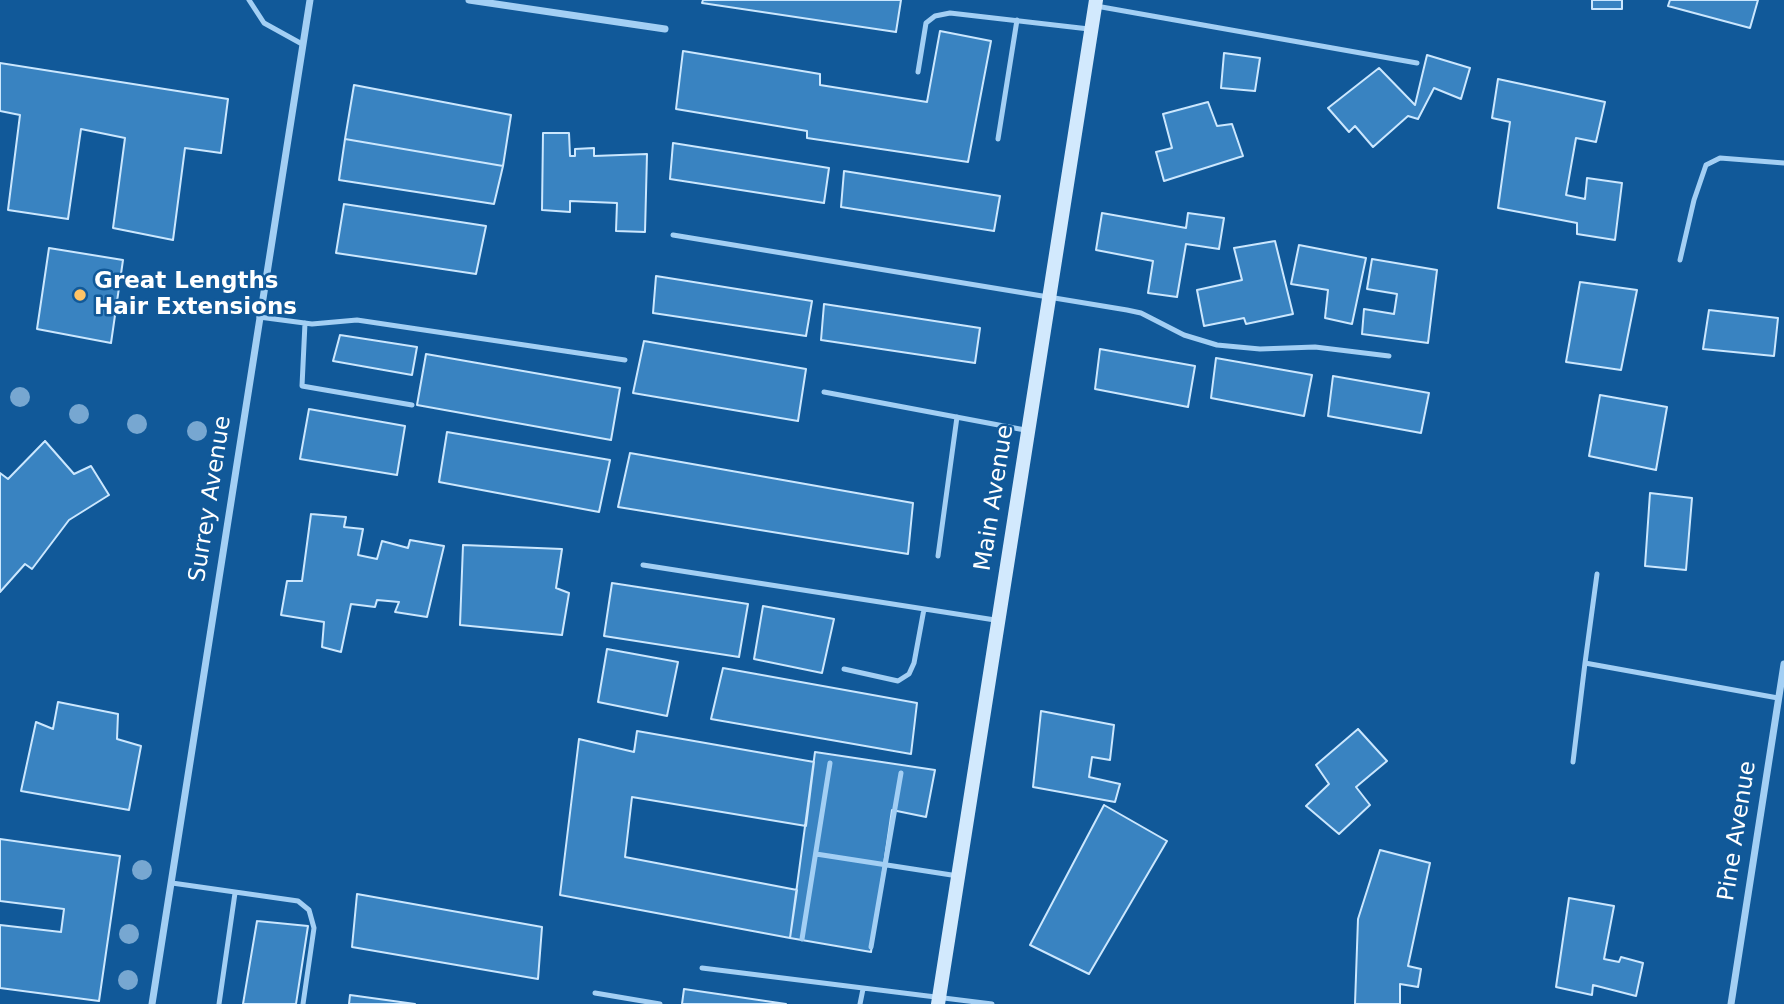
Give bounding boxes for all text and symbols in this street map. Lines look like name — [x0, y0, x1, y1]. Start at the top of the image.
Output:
place label: Great Lengths Hair Extensions — [94, 268, 297, 322]
marker: Great Lengths Hair Extensions — [72, 287, 88, 303]
street label: Surrey Avenue — [184, 414, 238, 584]
street label: Main Avenue — [970, 423, 1020, 573]
street label: Pine Avenue — [1713, 759, 1763, 903]

